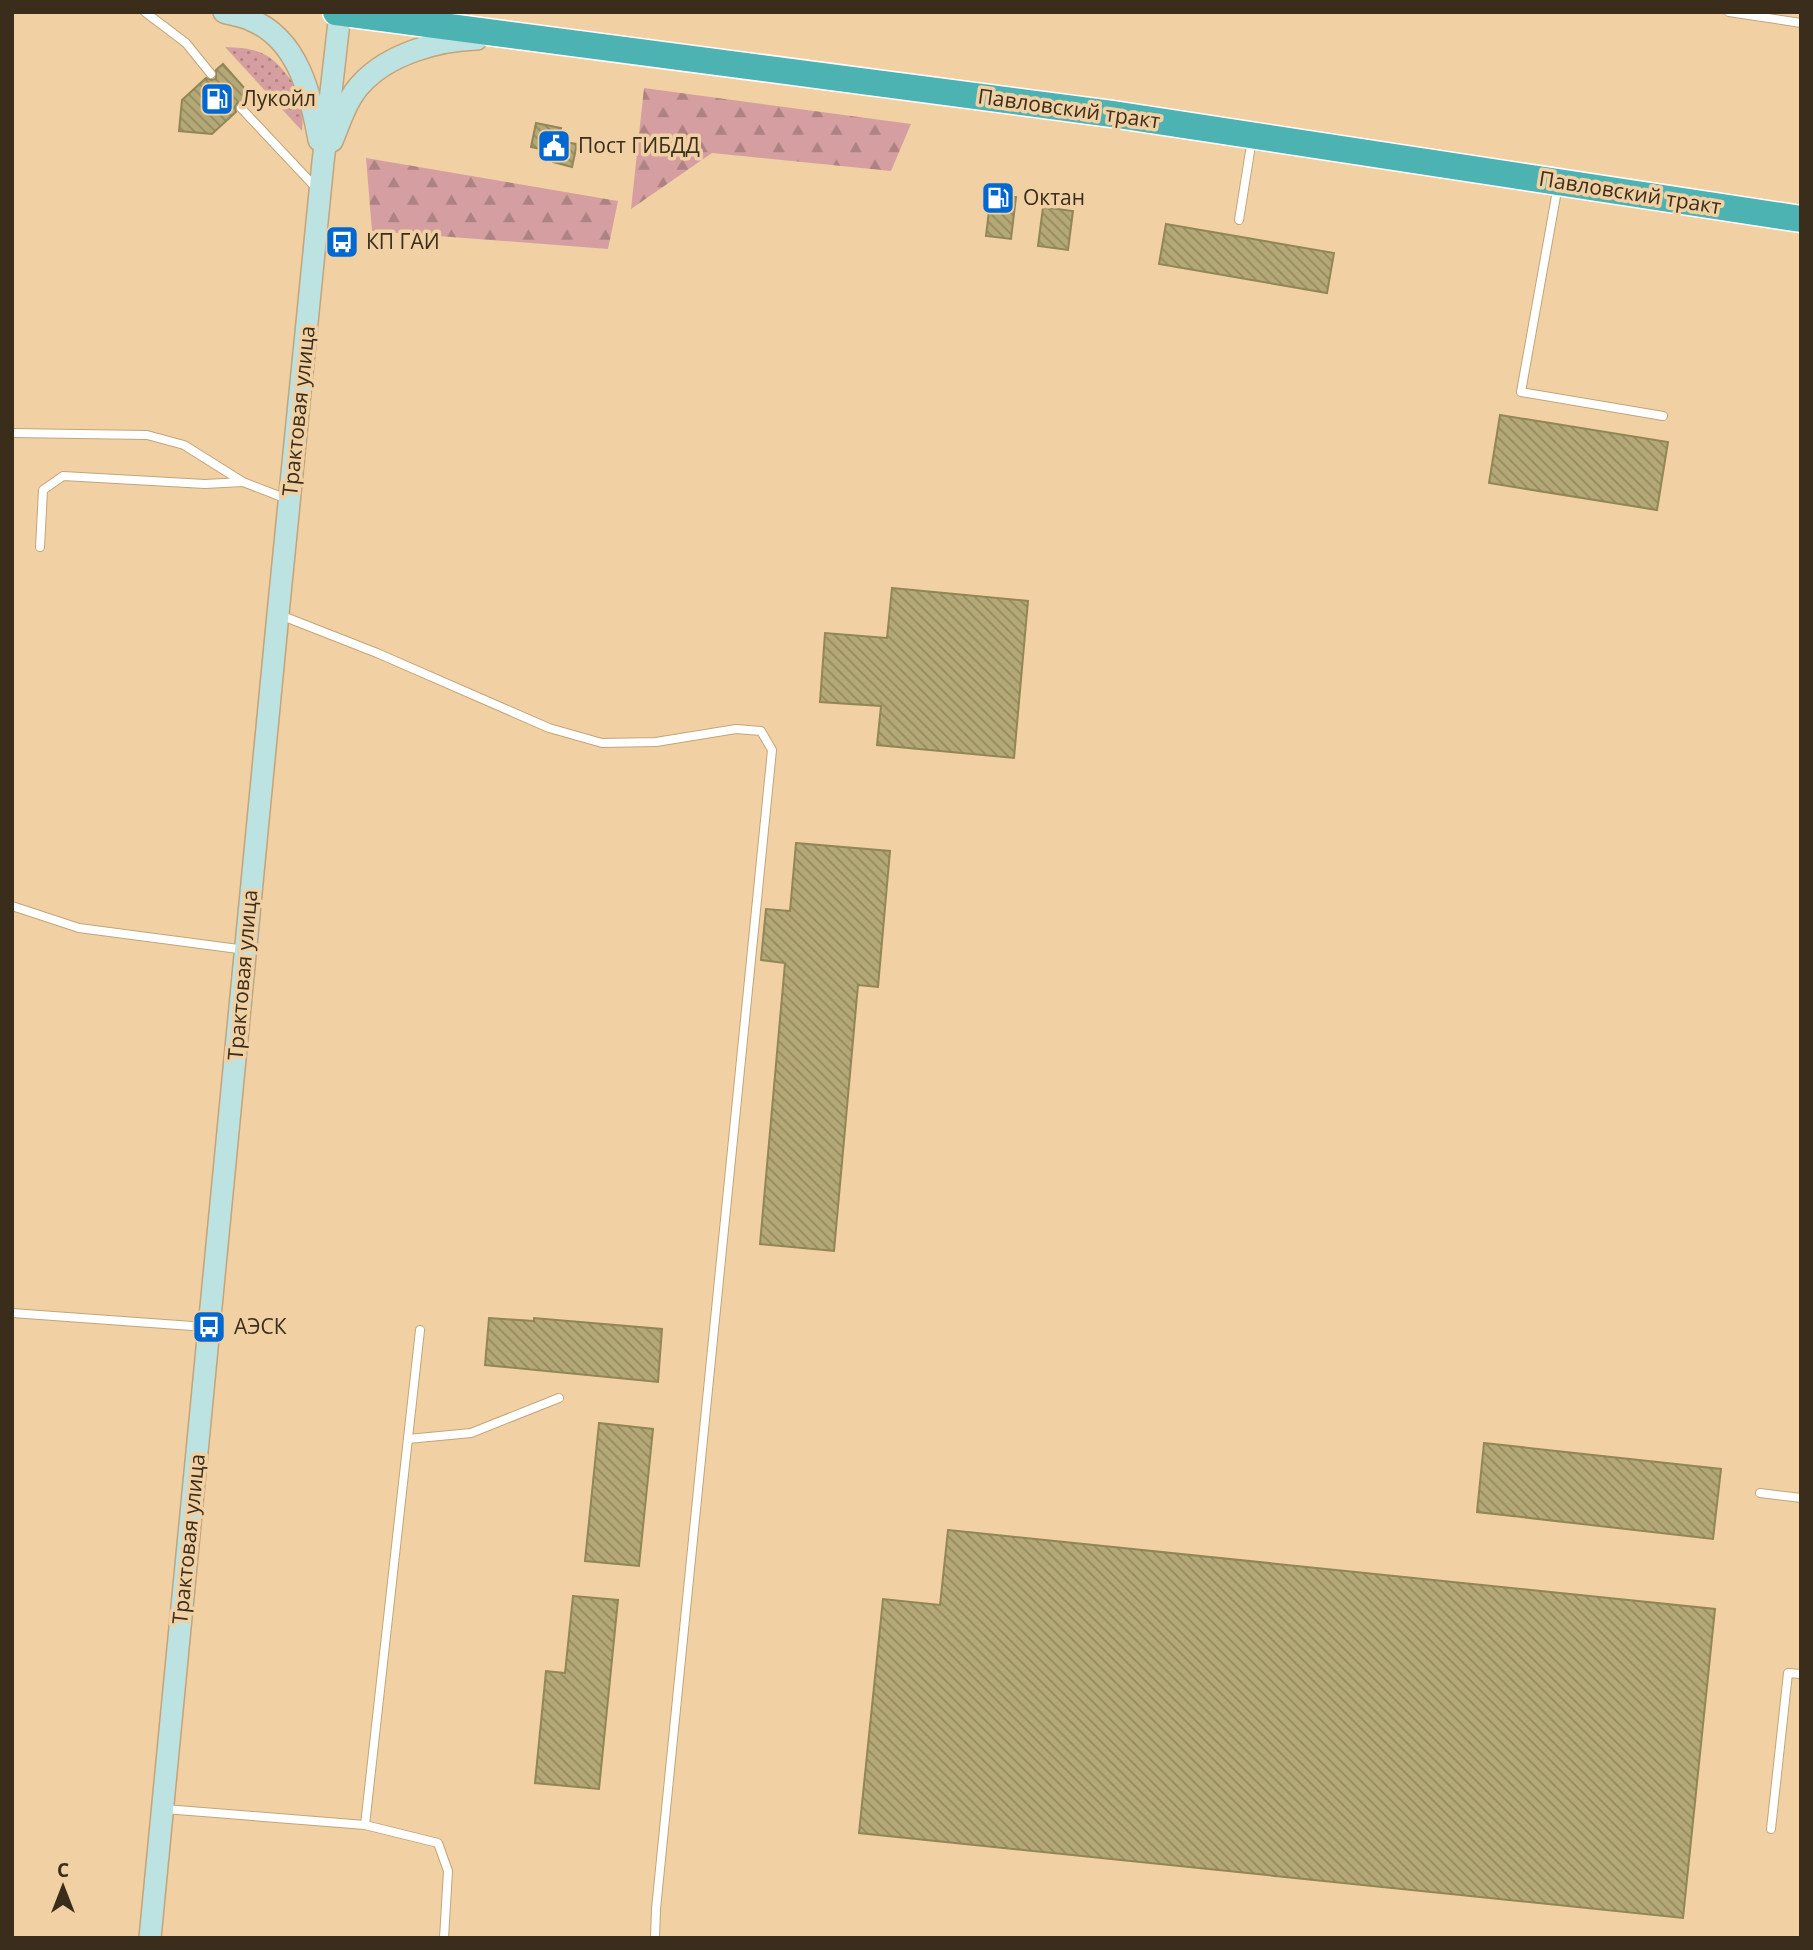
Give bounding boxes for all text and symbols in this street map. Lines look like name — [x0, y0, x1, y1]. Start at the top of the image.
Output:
fuel station icon: Лукойл — [198, 80, 236, 118]
street label: Павловский тракт — [976, 81, 1162, 135]
place label: Лукойл — [242, 84, 316, 112]
public building icon: Пост ГИБДД — [535, 127, 573, 165]
place label: Пост ГИБДД — [578, 131, 700, 159]
street label: Павловский тракт — [1537, 164, 1723, 220]
fuel station icon: Октан — [979, 179, 1017, 217]
place label: Октан — [1023, 183, 1085, 211]
bus stop icon: КП ГАИ — [323, 223, 361, 261]
place label: КП ГАИ — [366, 227, 440, 255]
street label: Трактовая улица — [275, 324, 321, 497]
street label: Трактовая улица — [221, 889, 263, 1061]
bus stop icon: АЭСК — [190, 1308, 228, 1346]
place label: АЭСК — [234, 1312, 287, 1340]
street label: Трактовая улица — [165, 1452, 211, 1625]
north arrow — [28, 1852, 98, 1922]
text: С — [57, 1857, 69, 1883]

